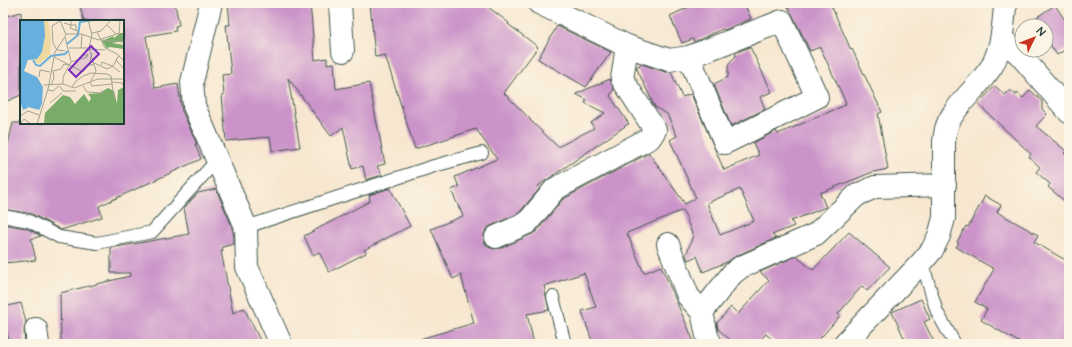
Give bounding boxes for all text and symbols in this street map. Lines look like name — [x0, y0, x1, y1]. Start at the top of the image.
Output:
north arrow — [1014, 18, 1054, 58]
inset map — [20, 20, 124, 124]
text: N — [1033, 24, 1049, 39]

